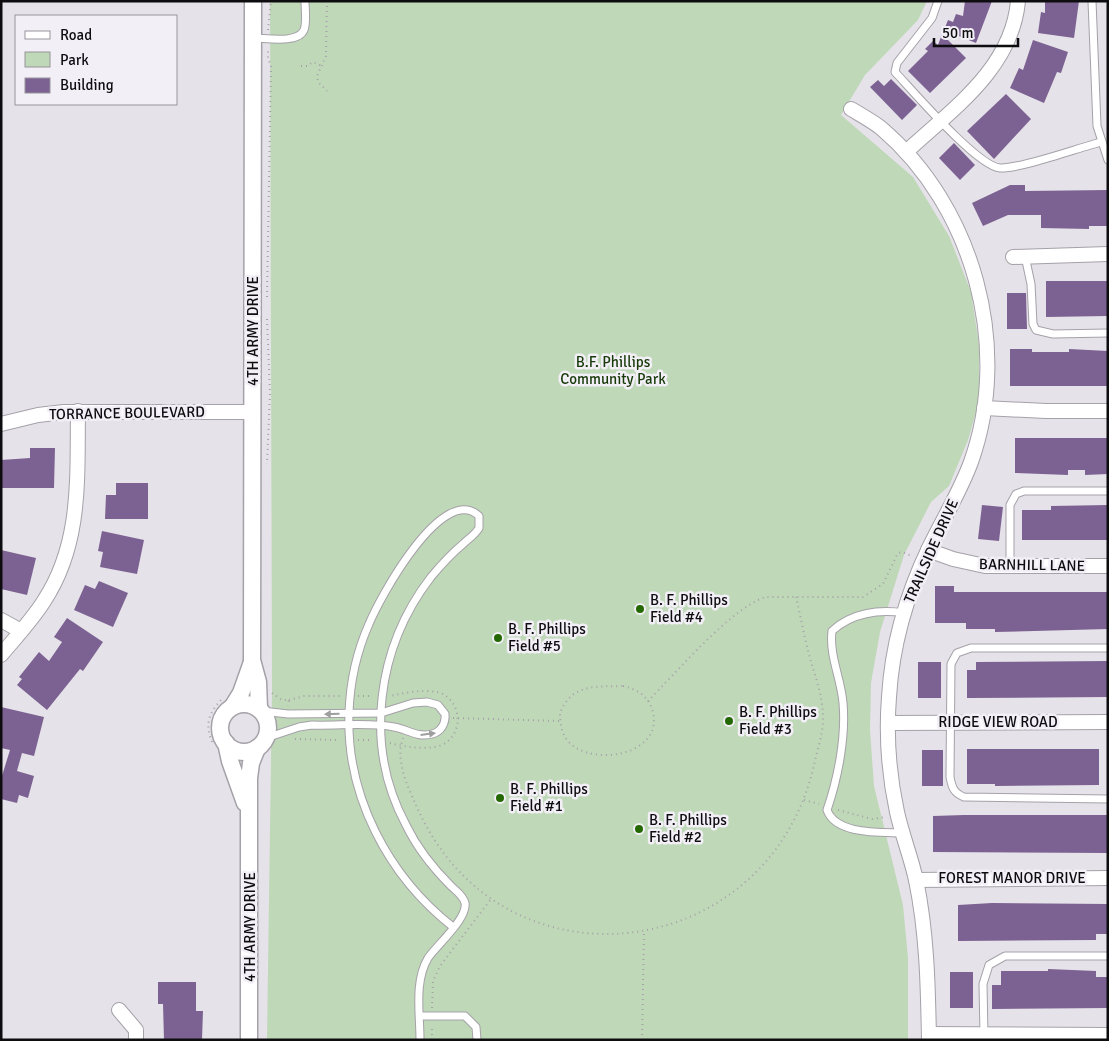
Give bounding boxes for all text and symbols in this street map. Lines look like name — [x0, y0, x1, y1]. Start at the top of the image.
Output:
legend — [15, 15, 178, 105]
scale bar — [934, 15, 1018, 47]
text: 50 m — [942, 24, 973, 42]
text: Road — [60, 26, 92, 44]
text: Park — [60, 51, 89, 69]
text: Building — [60, 76, 114, 94]
street label: 4TH ARMY DRIVE — [244, 276, 262, 386]
park label: B.F. Phillips Community Park — [560, 353, 666, 388]
street label: TORRANCE BOULEVARD — [49, 403, 205, 423]
street label: TRAILSIDE DRIVE — [900, 496, 962, 606]
street label: BARNHILL LANE — [979, 555, 1085, 575]
place label: B. F. Phillips Field #4 — [650, 591, 728, 626]
marker: B. F. Phillips Field #4 — [634, 603, 646, 615]
place label: B. F. Phillips Field #5 — [508, 620, 586, 655]
marker: B. F. Phillips Field #5 — [492, 632, 504, 644]
place label: B. F. Phillips Field #3 — [739, 703, 817, 738]
one-way arrow — [324, 710, 340, 718]
street label: RIDGE VIEW ROAD — [938, 713, 1058, 731]
marker: B. F. Phillips Field #3 — [723, 715, 735, 727]
one-way arrow — [420, 730, 436, 738]
place label: B. F. Phillips Field #1 — [510, 780, 588, 815]
marker: B. F. Phillips Field #1 — [494, 792, 506, 804]
place label: B. F. Phillips Field #2 — [649, 811, 727, 846]
marker: B. F. Phillips Field #2 — [633, 823, 645, 835]
street label: FOREST MANOR DRIVE — [938, 869, 1086, 887]
street label: 4TH ARMY DRIVE — [241, 872, 259, 982]

